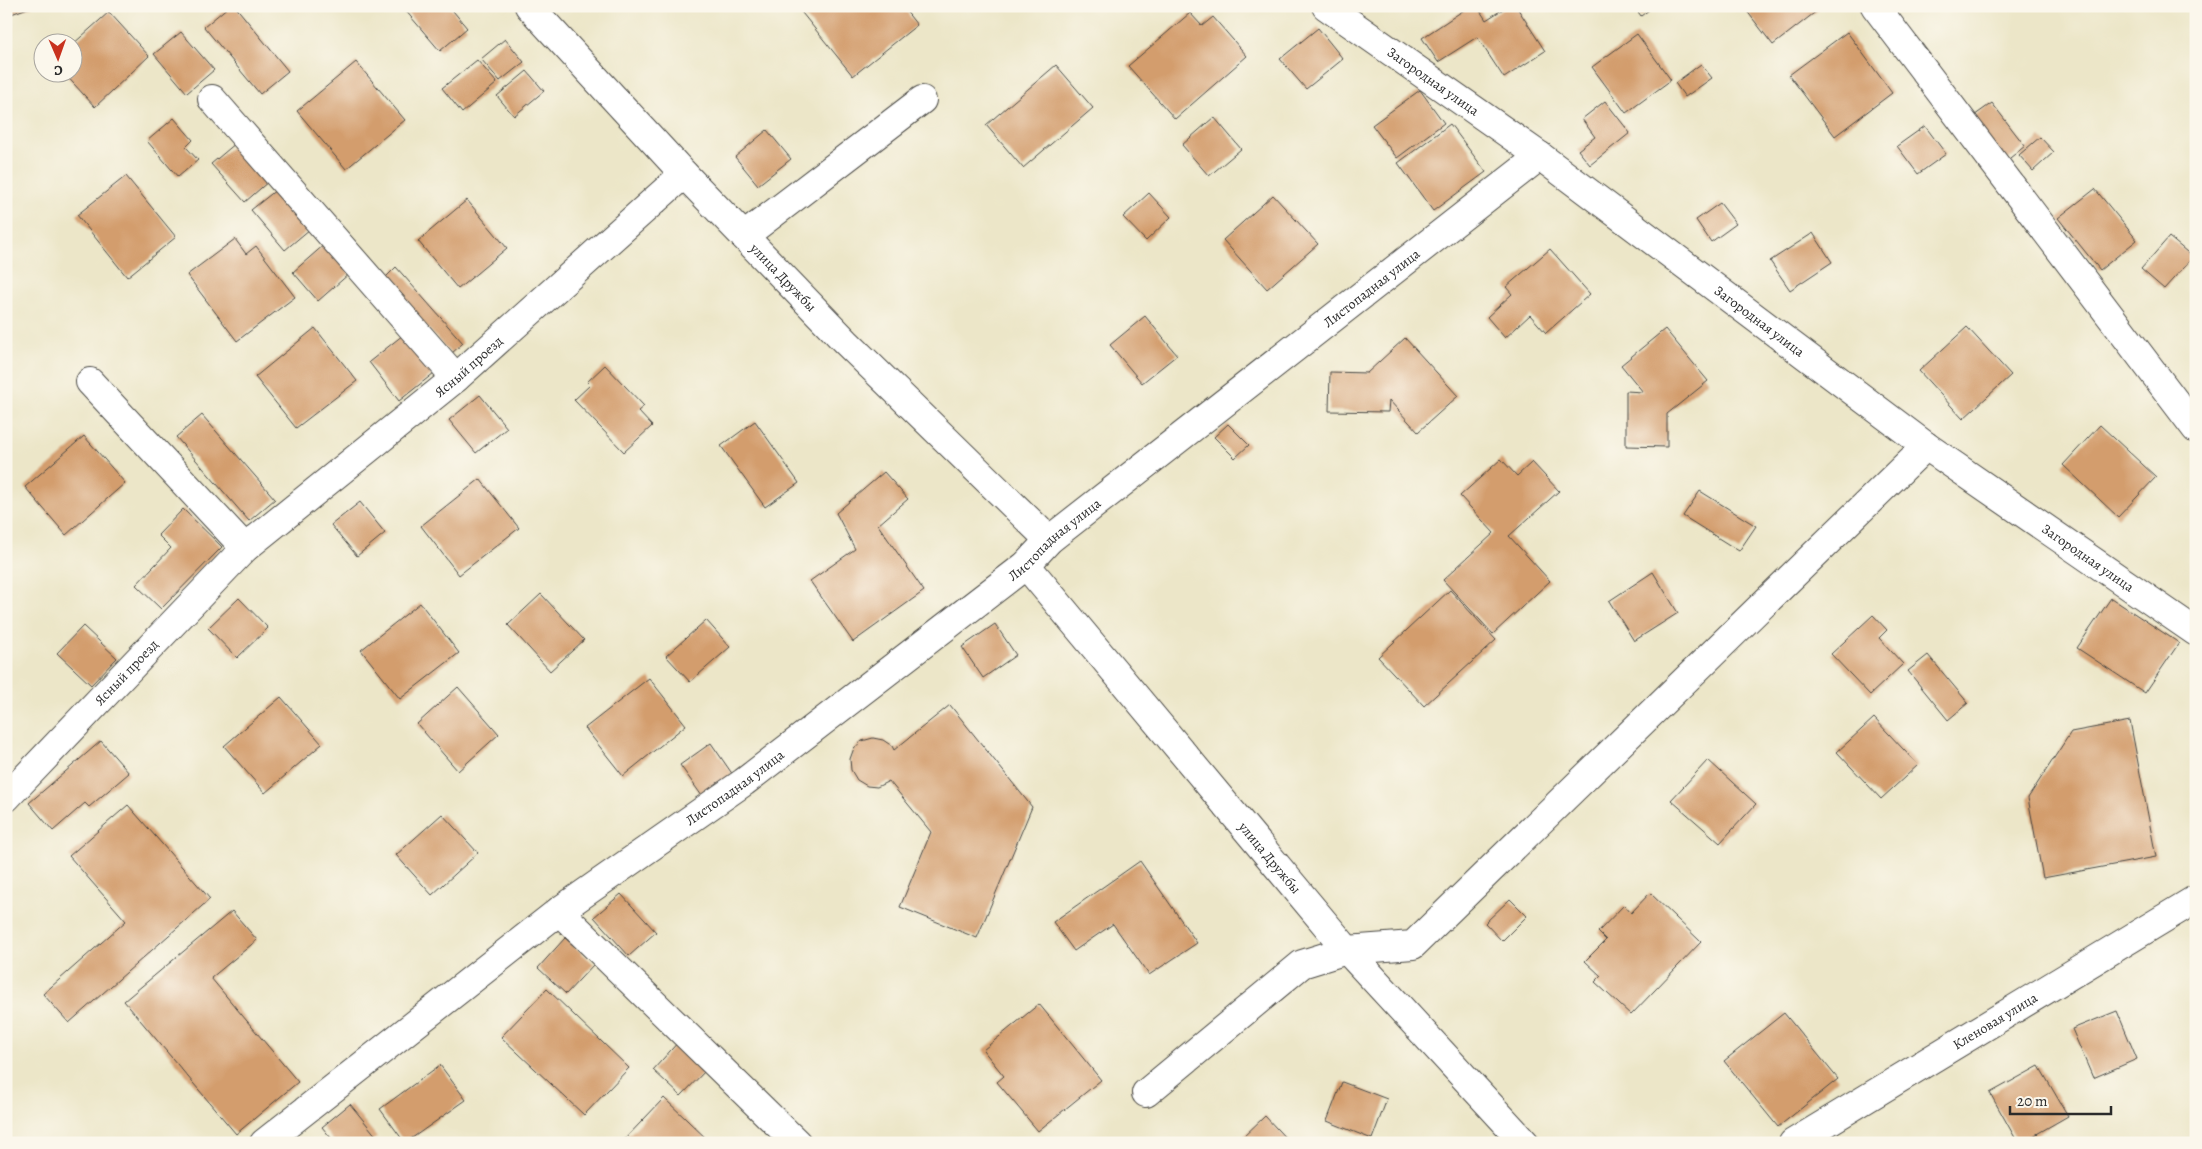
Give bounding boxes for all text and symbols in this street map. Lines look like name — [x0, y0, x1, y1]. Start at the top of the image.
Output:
north arrow — [32, 32, 82, 82]
street label: Загородная улица — [1384, 42, 1483, 120]
text: С — [53, 61, 63, 80]
street label: улица Дружбы — [745, 238, 821, 316]
street label: Листопадная улица — [1319, 244, 1424, 332]
street label: Загородная улица — [1711, 281, 1809, 361]
street label: Ясный проезд — [430, 331, 507, 401]
street label: Листопадная улица — [1004, 493, 1105, 585]
street label: Загородная улица — [2038, 519, 2138, 596]
street label: Ясный проезд — [90, 635, 162, 709]
street label: Листопадная улица — [681, 745, 788, 830]
street label: улица Дружбы — [1234, 817, 1306, 898]
street label: Кленовая улица — [1949, 988, 2041, 1054]
scale bar — [2010, 1084, 2111, 1116]
text: 20 m — [2017, 1091, 2048, 1111]

